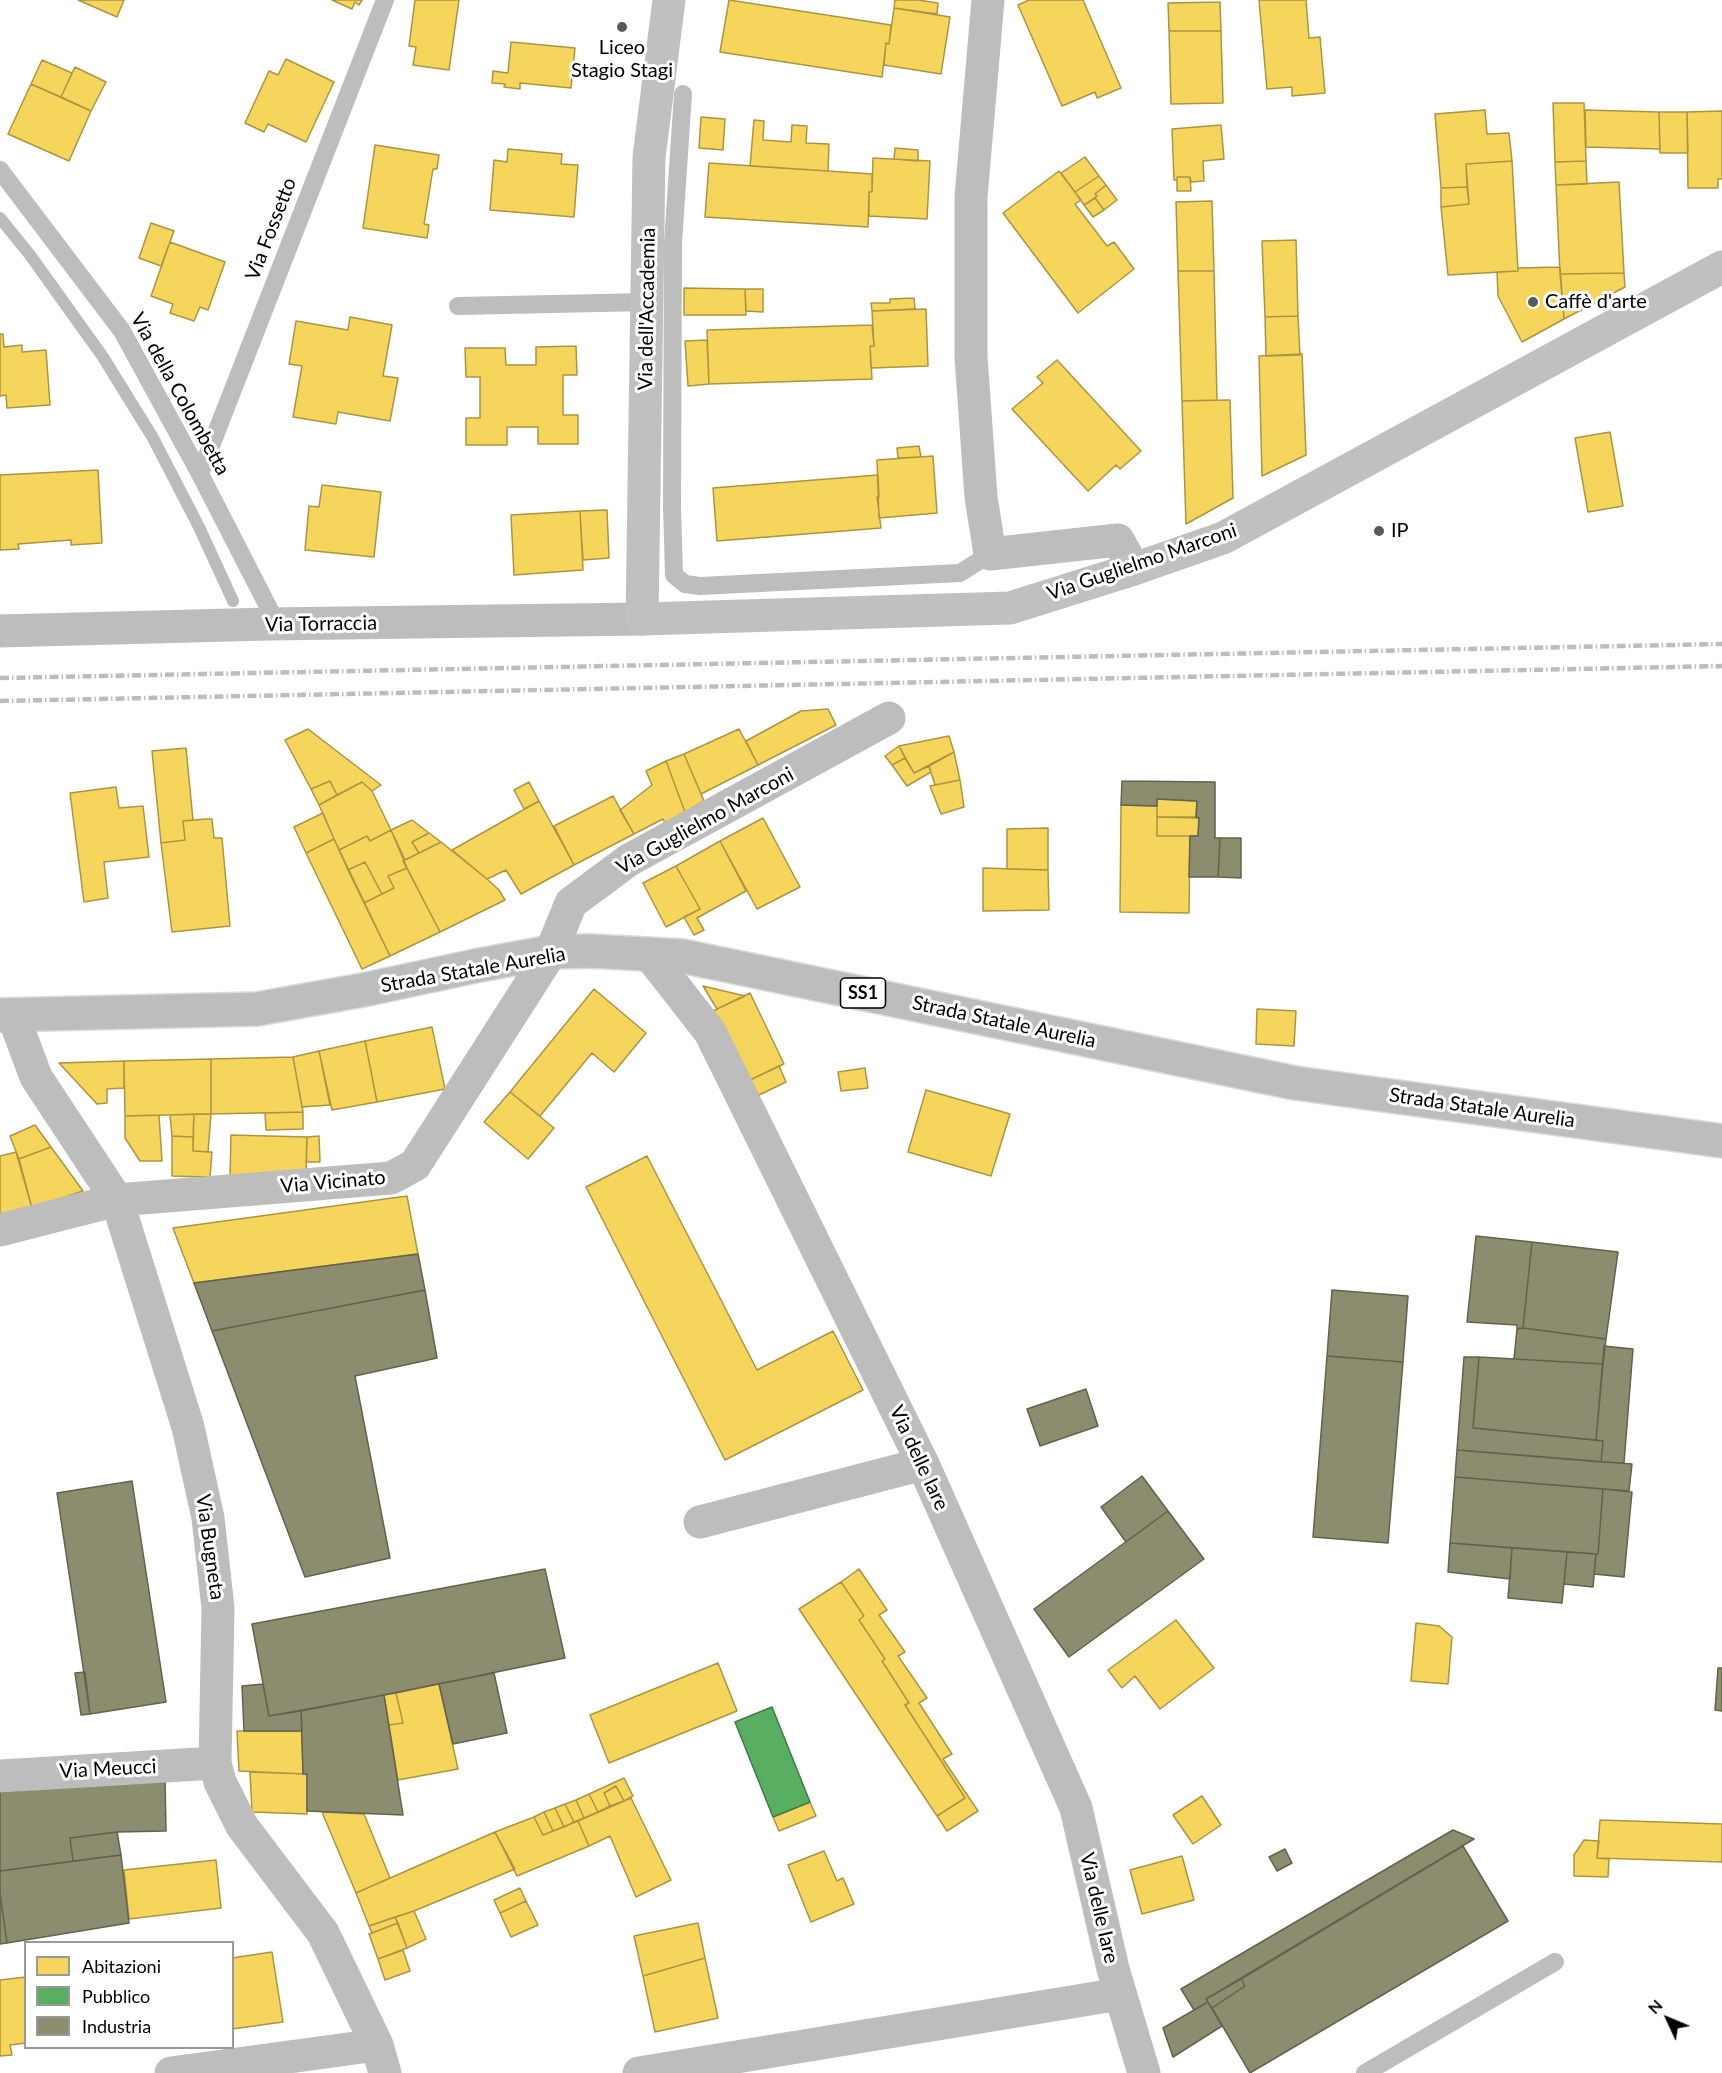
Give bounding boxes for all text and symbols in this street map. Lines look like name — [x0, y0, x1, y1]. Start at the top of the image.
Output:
marker: Liceo Stagio Stagi — [615, 20, 629, 34]
place label: Liceo Stagio Stagi — [571, 36, 673, 83]
street label: Via Fossetto — [240, 174, 302, 284]
street label: Via dell'Accademia — [634, 227, 660, 391]
place label: Caffè d'arte — [1545, 290, 1647, 314]
marker: Caffè d'arte — [1526, 295, 1540, 309]
street label: Via della Colombetta — [125, 309, 235, 479]
street label: Via Guglielmo Marconi — [1044, 518, 1240, 606]
place label: IP — [1391, 519, 1409, 543]
marker: IP — [1372, 524, 1386, 538]
street label: Via Torraccia — [265, 611, 377, 637]
street label: Via Guglielmo Marconi — [612, 762, 798, 880]
street label: Strada Statale Aurelia — [379, 942, 567, 998]
road number: SS1 — [840, 978, 886, 1008]
street label: Strada Statale Aurelia — [910, 991, 1098, 1053]
street label: Strada Statale Aurelia — [1388, 1083, 1576, 1133]
street label: Via Vicinato — [279, 1165, 387, 1199]
street label: Via delle Iare — [884, 1402, 954, 1514]
street label: Via Bugneta — [191, 1493, 229, 1601]
street label: Via Meucci — [59, 1754, 157, 1784]
street label: Via delle Iare — [1075, 1850, 1123, 1966]
legend — [24, 1941, 234, 2049]
text: Abitazioni — [82, 1955, 161, 1977]
text: Pubblico — [82, 1985, 150, 2007]
north arrow — [1638, 1989, 1698, 2049]
text: N — [1644, 1995, 1666, 2017]
text: Industria — [82, 2015, 151, 2037]

